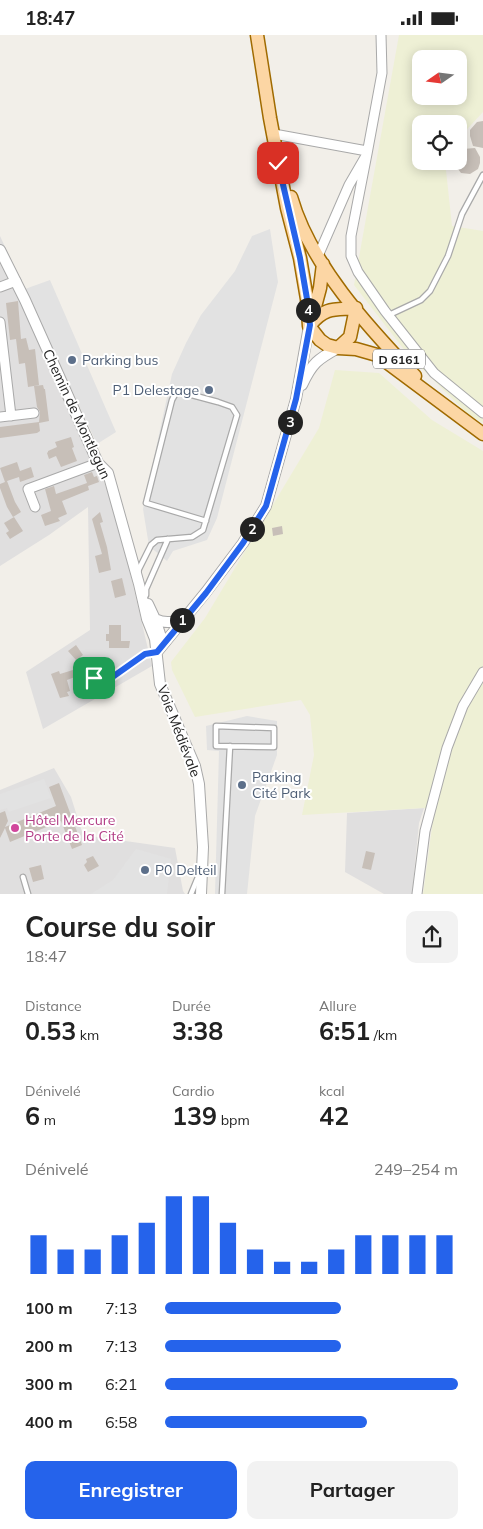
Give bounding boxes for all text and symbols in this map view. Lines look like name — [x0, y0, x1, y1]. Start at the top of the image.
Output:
text: 18:47 — [25, 6, 75, 30]
north arrow — [412, 50, 468, 105]
map controls — [412, 50, 467, 170]
button: locate — [412, 115, 467, 170]
pin — [257, 142, 299, 184]
icon: check — [264, 149, 292, 177]
pin: 4 — [296, 297, 320, 323]
text: 4 — [304, 301, 313, 319]
street label: Chemin de Montlegun — [39, 346, 115, 482]
road number: D 6161 — [373, 349, 425, 369]
place label: Parking bus — [82, 351, 159, 369]
marker: Parking bus — [66, 354, 78, 366]
place label: P1 Delestage — [113, 381, 199, 399]
marker: P1 Delestage — [203, 384, 215, 396]
pin: 3 — [278, 409, 302, 435]
text: 3 — [286, 413, 295, 431]
pin: 2 — [240, 517, 264, 541]
text: 2 — [248, 520, 257, 538]
pin: 1 — [170, 607, 194, 633]
text: 1 — [178, 611, 187, 629]
pin — [73, 657, 115, 699]
icon: arrive — [80, 664, 108, 692]
street label: Voie Médiévale — [153, 682, 205, 780]
place label: Parking Cité Park — [252, 768, 311, 802]
marker: Parking Cité Park — [236, 779, 248, 791]
place label: Hôtel Mercure Porte de la Cité — [25, 811, 124, 845]
marker: Hôtel Mercure Porte de la Cité — [9, 822, 21, 834]
place label: P0 Delteil — [155, 861, 217, 879]
marker: P0 Delteil — [139, 864, 151, 876]
text: Course du soir — [25, 909, 215, 944]
button: share — [406, 911, 458, 963]
text: 18:47 — [25, 946, 67, 966]
text: Distance — [25, 997, 82, 1015]
text: Durée — [172, 997, 211, 1015]
text: Allure — [319, 997, 357, 1015]
text: 0.53 — [25, 1015, 76, 1046]
text: 3:38 — [172, 1015, 223, 1046]
text: 6:51 — [319, 1015, 370, 1046]
text: km — [76, 1026, 99, 1044]
text: /km — [370, 1026, 397, 1044]
text: Dénivelé — [25, 1082, 81, 1100]
text: Cardio — [172, 1082, 214, 1100]
text: kcal — [319, 1082, 345, 1100]
text: 6 — [25, 1100, 40, 1131]
text: 139 — [172, 1100, 217, 1131]
text: 42 — [319, 1100, 349, 1131]
text: m — [40, 1111, 56, 1129]
text: bpm — [217, 1111, 250, 1129]
text: Dénivelé — [25, 1159, 88, 1179]
text: 249–254 m — [374, 1159, 458, 1179]
text: 100 m — [25, 1298, 73, 1318]
text: 7:13 — [105, 1298, 137, 1318]
text: 200 m — [25, 1336, 73, 1356]
text: 7:13 — [105, 1336, 137, 1356]
text: 300 m — [25, 1374, 73, 1394]
text: 6:21 — [105, 1374, 137, 1394]
text: 400 m — [25, 1412, 73, 1432]
text: 6:58 — [105, 1412, 137, 1432]
button: Enregistrer — [25, 1461, 237, 1519]
button: Partager — [247, 1461, 458, 1519]

